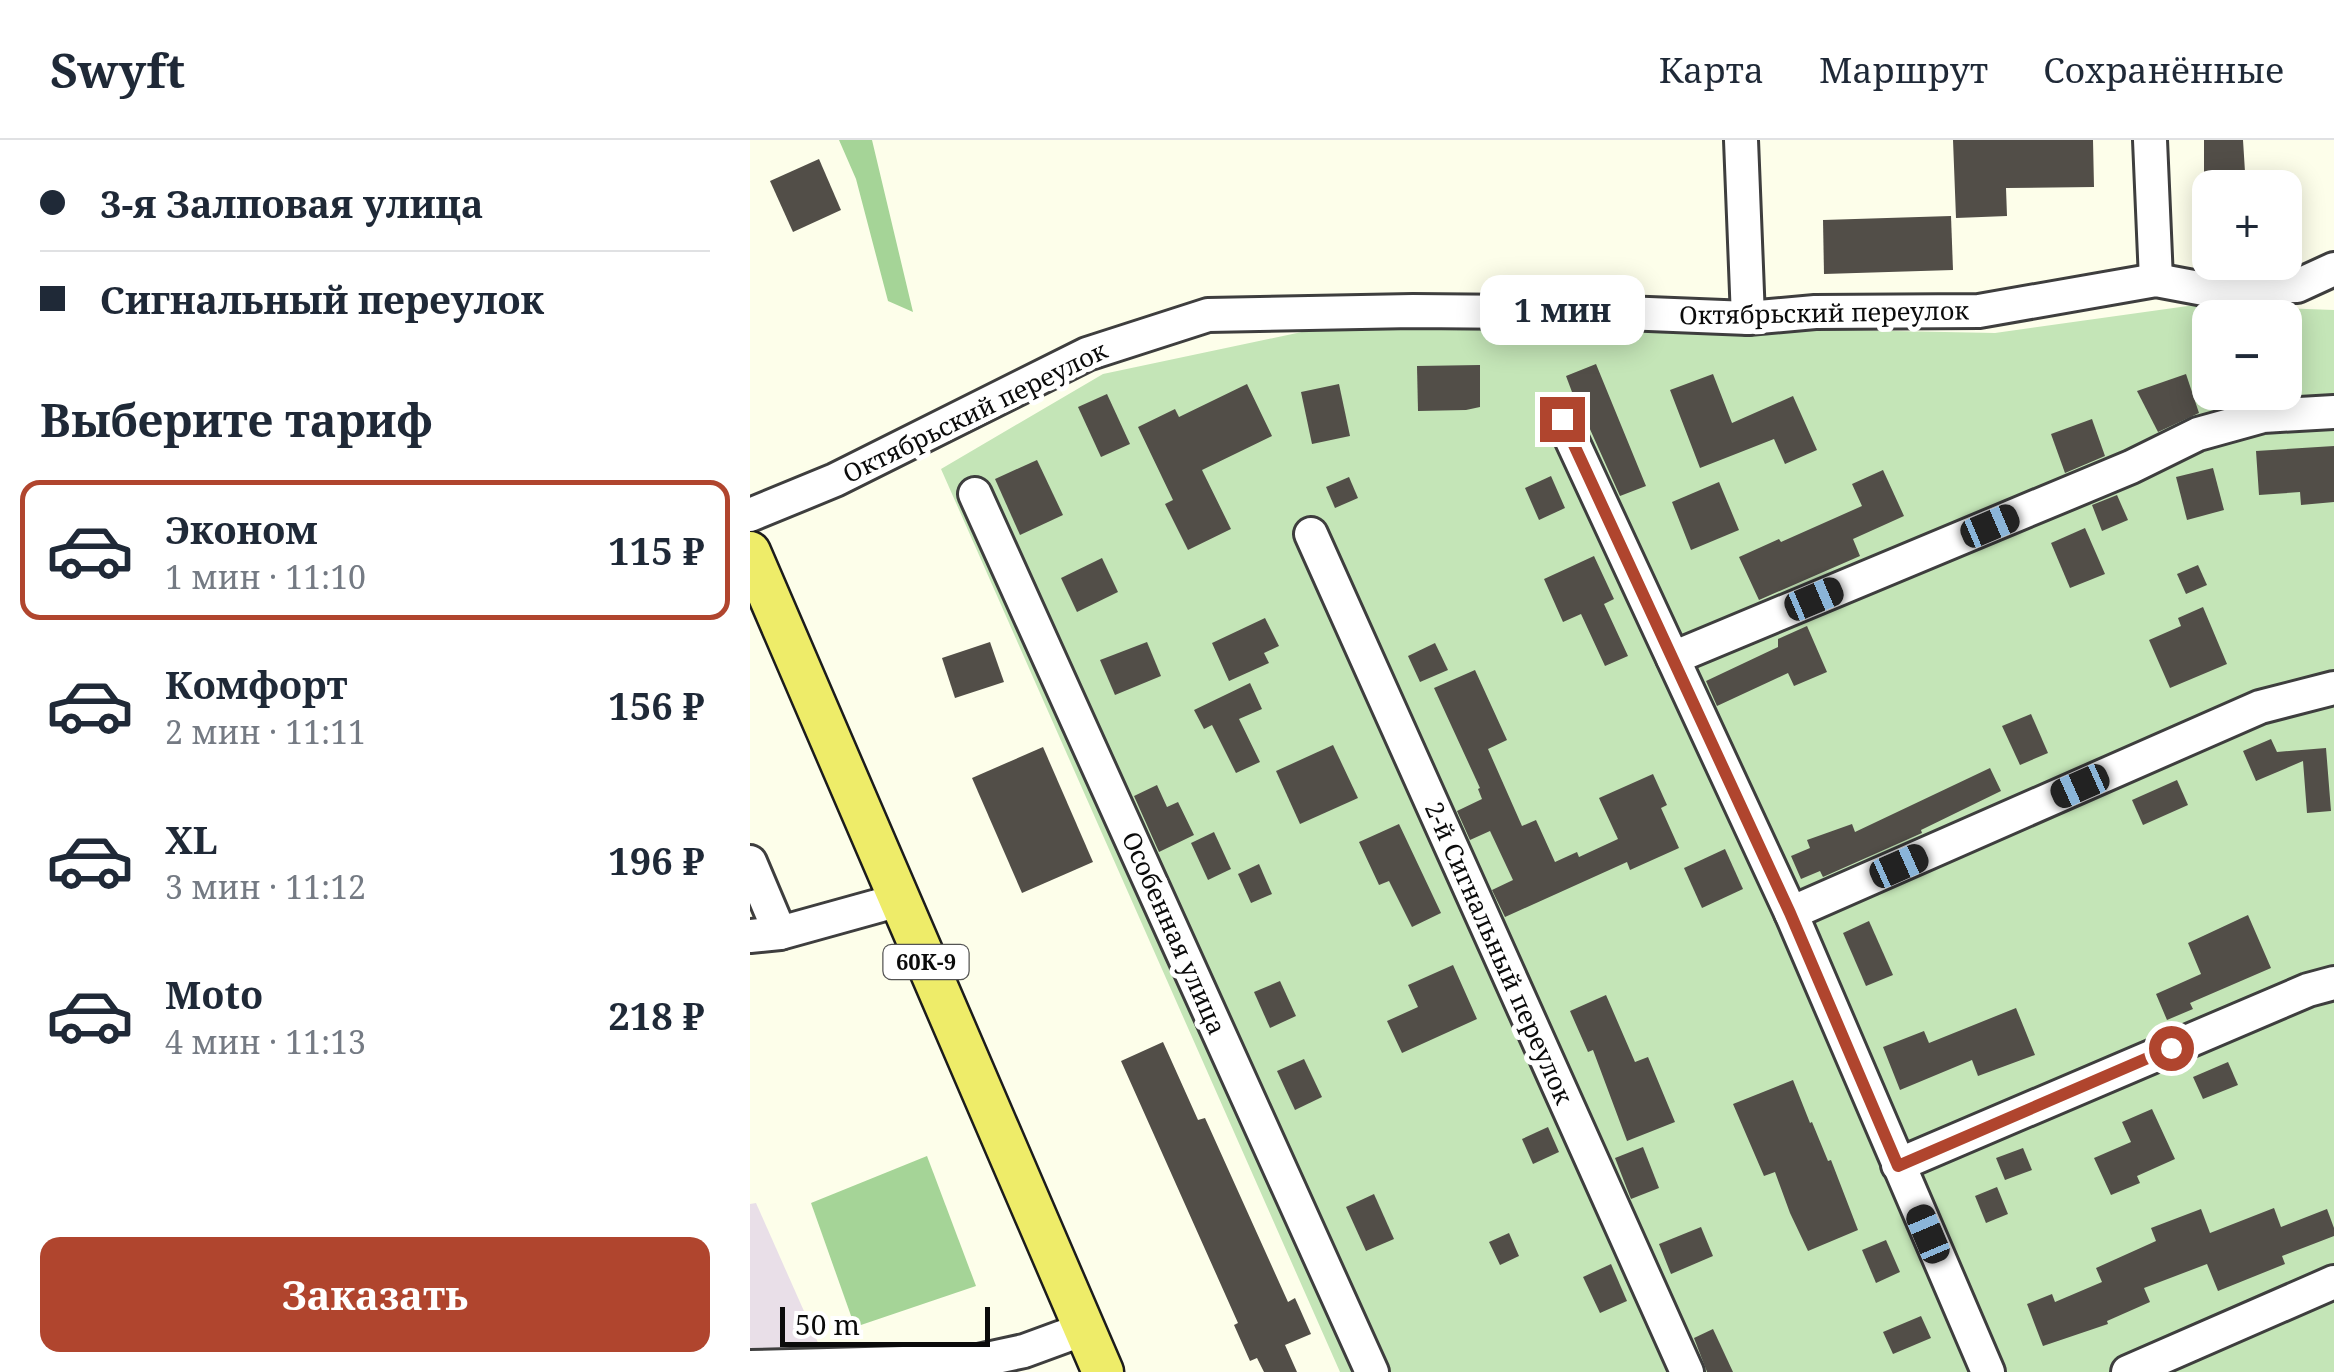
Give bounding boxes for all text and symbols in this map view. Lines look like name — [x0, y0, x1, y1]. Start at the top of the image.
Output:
text: Swyft — [50, 37, 185, 102]
text: Карта — [1659, 46, 1764, 93]
text: Маршрут — [1819, 46, 1988, 93]
text: Сохранённые — [2043, 46, 2284, 93]
map controls — [2192, 170, 2302, 410]
button: + — [2192, 170, 2302, 280]
text: 3-я Залповая улица — [100, 177, 484, 229]
text: Сигнальный переулок — [100, 273, 544, 325]
callout: 1 мин — [1480, 274, 1644, 344]
text: 1 мин — [1514, 288, 1611, 331]
street label: Октябрьский переулок — [1679, 292, 1969, 332]
button: − — [2192, 300, 2302, 410]
street label: Октябрьский переулок — [837, 332, 1113, 490]
text: Выберите тариф — [40, 389, 433, 450]
route end — [1540, 397, 1585, 442]
car — [1957, 500, 2023, 552]
text: Эконом — [165, 503, 318, 555]
icon: car — [45, 505, 135, 595]
text: 115 ₽ — [608, 524, 705, 576]
text: 1 мин · 11:10 — [165, 555, 366, 598]
car — [1781, 573, 1847, 625]
text: Комфорт — [165, 658, 348, 710]
icon: car — [45, 660, 135, 750]
text: 156 ₽ — [608, 679, 705, 731]
text: 2 мин · 11:11 — [165, 710, 366, 753]
car — [2046, 760, 2114, 812]
street label: 2-й Сигнальный переулок — [1418, 796, 1582, 1109]
text: XL — [165, 813, 218, 865]
icon: car — [45, 815, 135, 905]
street label: Особенная улица — [1115, 826, 1235, 1039]
text: 196 ₽ — [608, 834, 705, 886]
car — [1865, 840, 1933, 892]
text: 3 мин · 11:12 — [165, 865, 366, 908]
road number: 60К-9 — [884, 945, 968, 979]
text: Moto — [165, 968, 263, 1020]
icon: car — [45, 970, 135, 1060]
text: 218 ₽ — [608, 989, 705, 1041]
text: 4 мин · 11:13 — [165, 1020, 366, 1063]
route start — [2149, 1026, 2194, 1071]
car — [1902, 1201, 1954, 1267]
button: Заказать — [40, 1237, 710, 1352]
scale bar — [780, 1302, 990, 1346]
text: 50 m — [795, 1305, 860, 1343]

